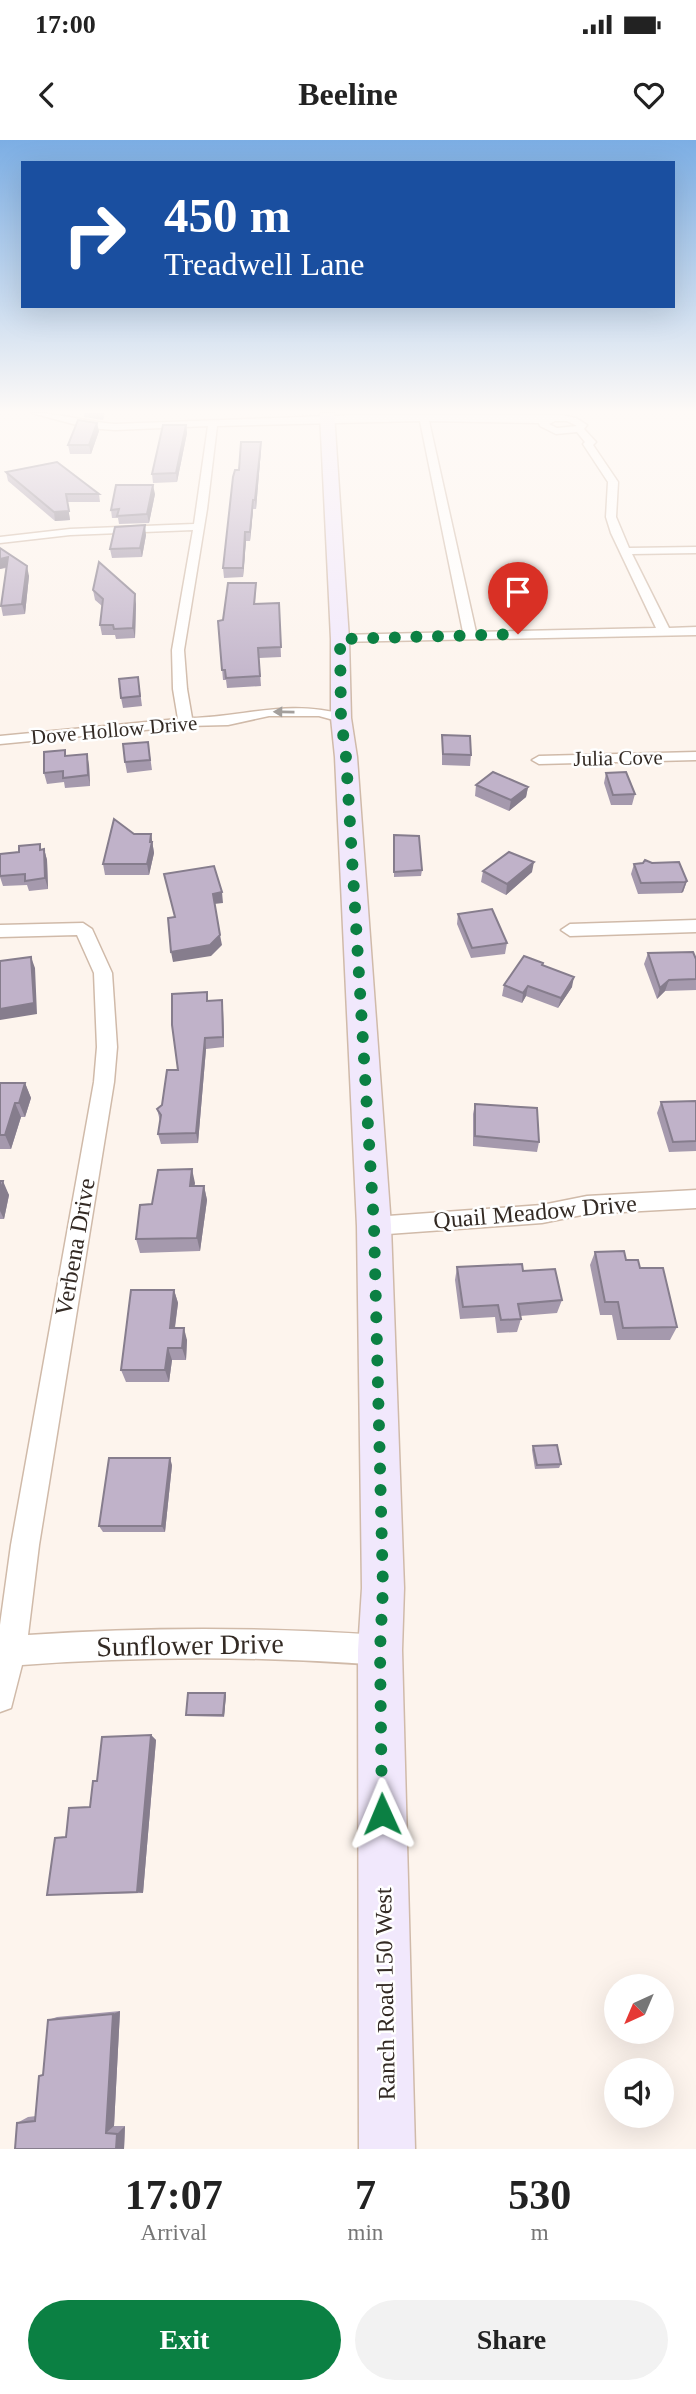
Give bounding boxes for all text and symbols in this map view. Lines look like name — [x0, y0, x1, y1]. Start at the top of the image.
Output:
text: 17:00 — [35, 10, 96, 39]
icon: back — [28, 76, 66, 114]
text: Beeline — [298, 76, 398, 112]
icon: heart — [630, 76, 668, 114]
text: 450 m — [164, 188, 291, 243]
icon: right — [49, 189, 140, 280]
text: Treadwell Lane — [164, 246, 365, 282]
pin — [488, 562, 548, 634]
icon: arrive — [499, 573, 537, 611]
one-way arrow — [273, 706, 295, 718]
street label: Dove Hollow Drive — [30, 711, 198, 749]
street label: Julia Cove — [573, 745, 663, 771]
street label: Verbena Drive — [50, 1176, 100, 1318]
street label: Quail Meadow Drive — [432, 1190, 638, 1234]
street label: Sunflower Drive — [96, 1628, 284, 1662]
position arrow — [345, 1777, 419, 1851]
street label: Ranch Road 150 West — [370, 1887, 400, 2101]
north arrow — [604, 1974, 674, 2044]
map controls — [604, 1974, 674, 2128]
button: sound — [604, 2058, 674, 2128]
text: 17:07 — [125, 2172, 223, 2218]
text: 7 — [355, 2172, 376, 2218]
text: 530 — [508, 2172, 571, 2218]
text: Arrival — [141, 2220, 207, 2245]
text: min — [348, 2220, 383, 2245]
text: m — [531, 2220, 549, 2245]
button: Exit — [28, 2300, 341, 2380]
button: Share — [355, 2300, 668, 2380]

